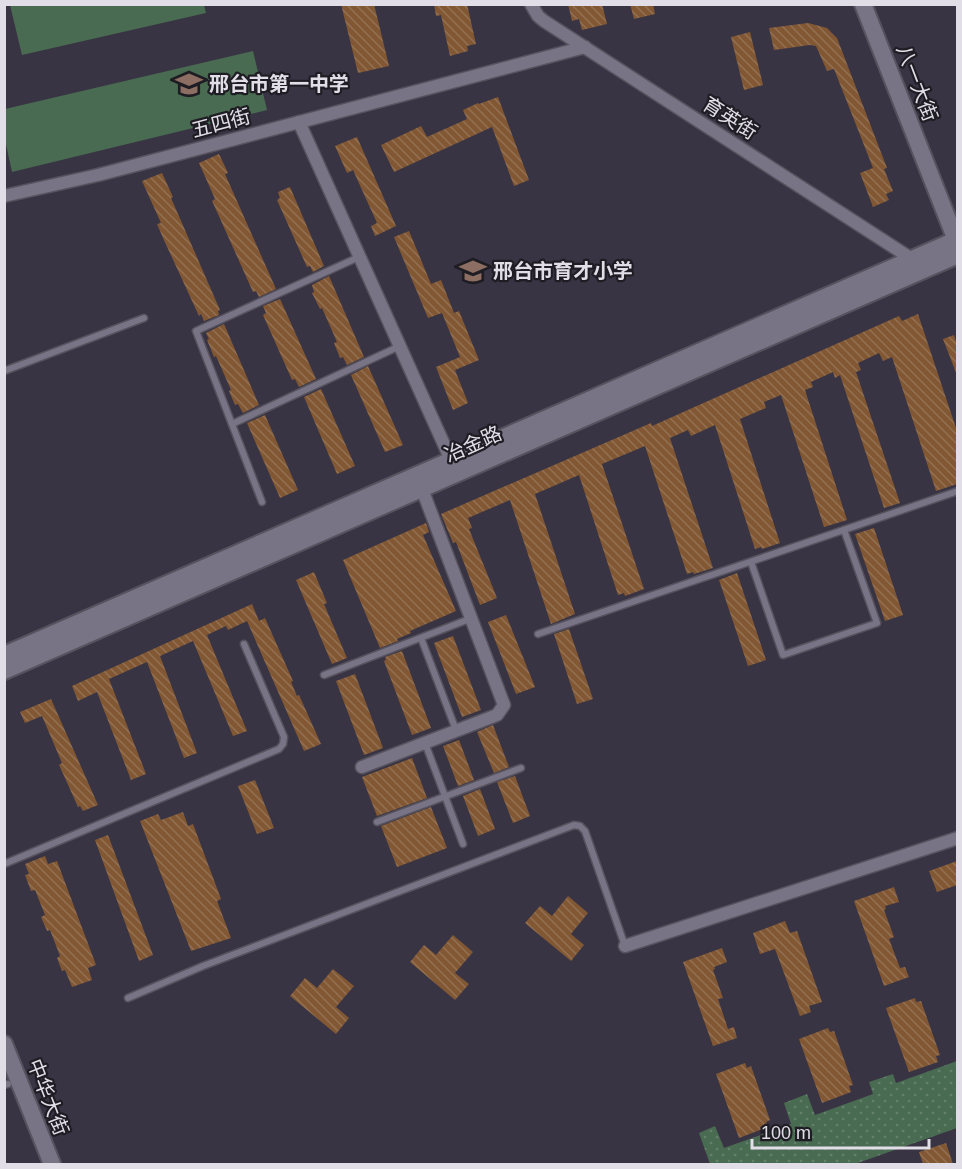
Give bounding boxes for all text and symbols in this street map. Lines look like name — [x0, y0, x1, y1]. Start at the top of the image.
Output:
street label: 八一大街 — [892, 42, 942, 124]
school or university icon: 邢台市第一中学 — [174, 69, 204, 99]
place label: 邢台市第一中学 — [209, 73, 349, 95]
street label: 育英街 — [699, 92, 761, 144]
street label: 五四街 — [189, 105, 253, 141]
school or university icon: 邢台市育才小学 — [458, 256, 488, 286]
place label: 邢台市育才小学 — [493, 260, 633, 282]
street label: 冶金路 — [441, 422, 505, 466]
street label: 中华大街 — [23, 1056, 73, 1138]
scale bar — [752, 1112, 929, 1150]
text: 100 m — [761, 1123, 811, 1143]

